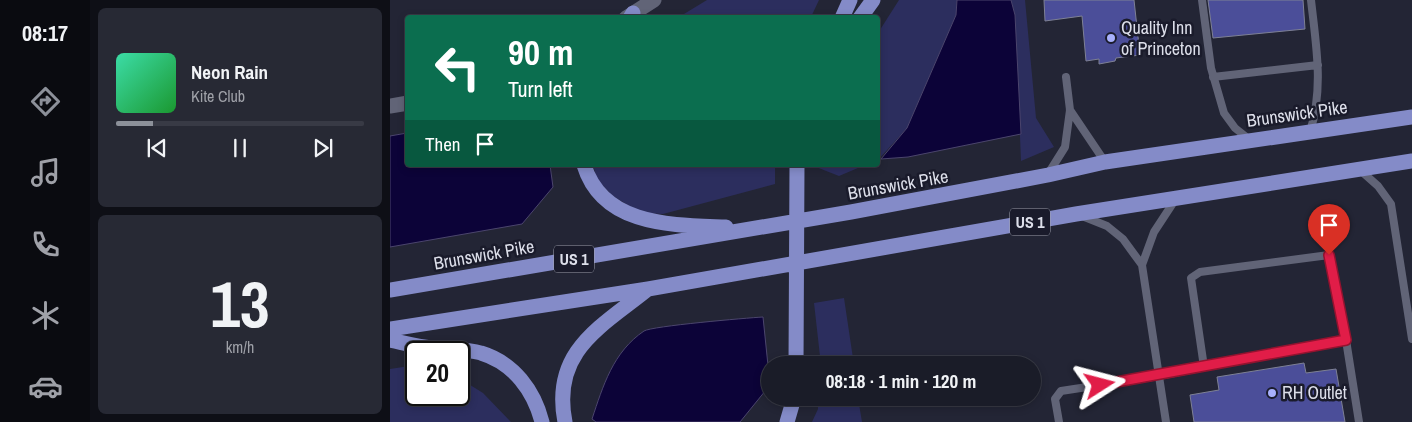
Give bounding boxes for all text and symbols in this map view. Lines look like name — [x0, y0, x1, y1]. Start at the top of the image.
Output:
place label: Quality Inn of Princeton — [1121, 15, 1201, 61]
text: 08:17 — [22, 18, 68, 48]
text: 90 m — [508, 29, 573, 76]
marker: Quality Inn of Princeton — [1105, 32, 1117, 44]
icon: left — [425, 35, 490, 100]
text: Neon Rain — [191, 59, 268, 85]
text: Turn left — [508, 74, 573, 104]
icon: directions — [28, 84, 63, 119]
text: Kite Club — [191, 85, 245, 107]
street label: Brunswick Pike — [1245, 94, 1349, 133]
icon: arrive — [471, 130, 499, 158]
text: Then — [425, 131, 461, 157]
icon: previous — [143, 134, 171, 162]
icon: pause — [226, 134, 254, 162]
icon: next — [309, 134, 337, 162]
icon: music — [28, 155, 63, 190]
street label: Brunswick Pike — [846, 163, 950, 206]
pin — [1308, 204, 1350, 255]
road number: US 1 — [1010, 208, 1050, 236]
icon: arrive — [1315, 211, 1343, 239]
icon: phone — [28, 227, 63, 262]
street label: Brunswick Pike — [432, 233, 536, 276]
road number: US 1 — [554, 245, 594, 272]
text: 13 — [210, 260, 270, 347]
icon: climate — [28, 298, 63, 333]
text: km/h — [226, 336, 254, 358]
speed limit sign: 20 — [405, 341, 470, 406]
position arrow — [1073, 358, 1125, 410]
text: 08:18 · 1 min · 120 m — [826, 368, 976, 394]
icon: car — [28, 369, 63, 404]
place label: RH Outlet — [1282, 380, 1347, 405]
marker: RH Outlet — [1266, 387, 1278, 399]

